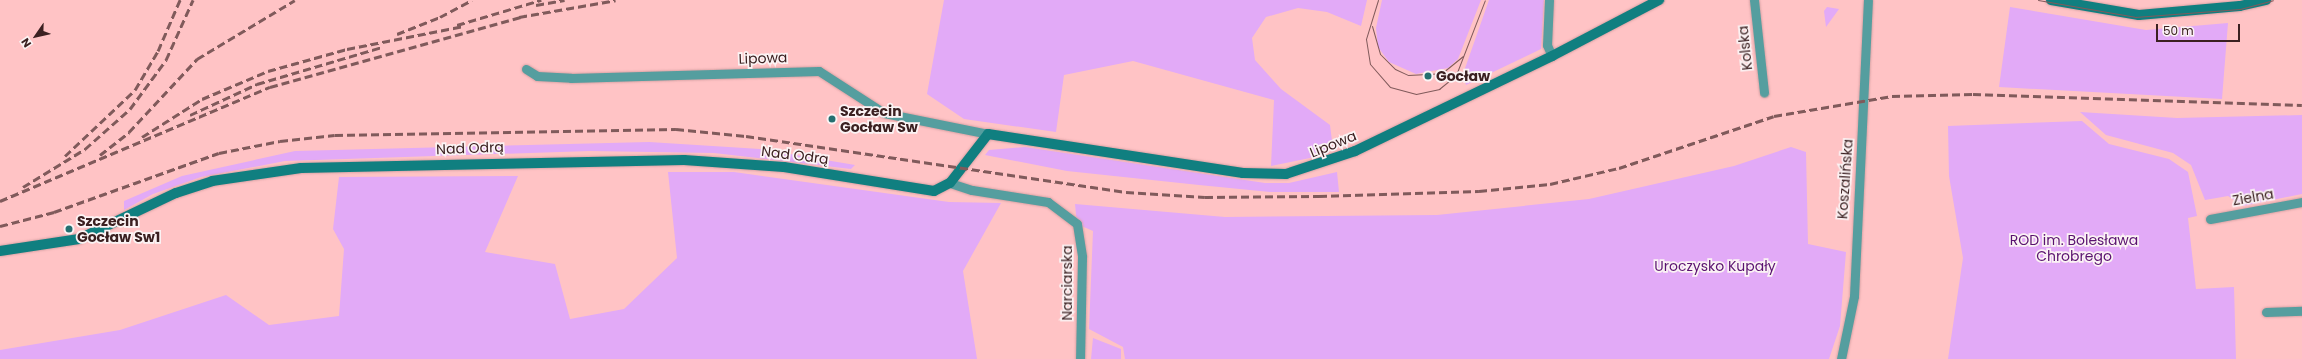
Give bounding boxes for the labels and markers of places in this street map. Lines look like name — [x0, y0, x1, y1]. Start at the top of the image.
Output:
place label: Gocław — [1436, 68, 1490, 84]
marker: Gocław — [1423, 71, 1433, 81]
place label: Szczecin Gocław Sw — [840, 103, 918, 136]
marker: Szczecin Gocław Sw — [827, 114, 837, 124]
place label: Szczecin Gocław Sw1 — [77, 213, 160, 246]
marker: Szczecin Gocław Sw1 — [64, 224, 74, 234]

